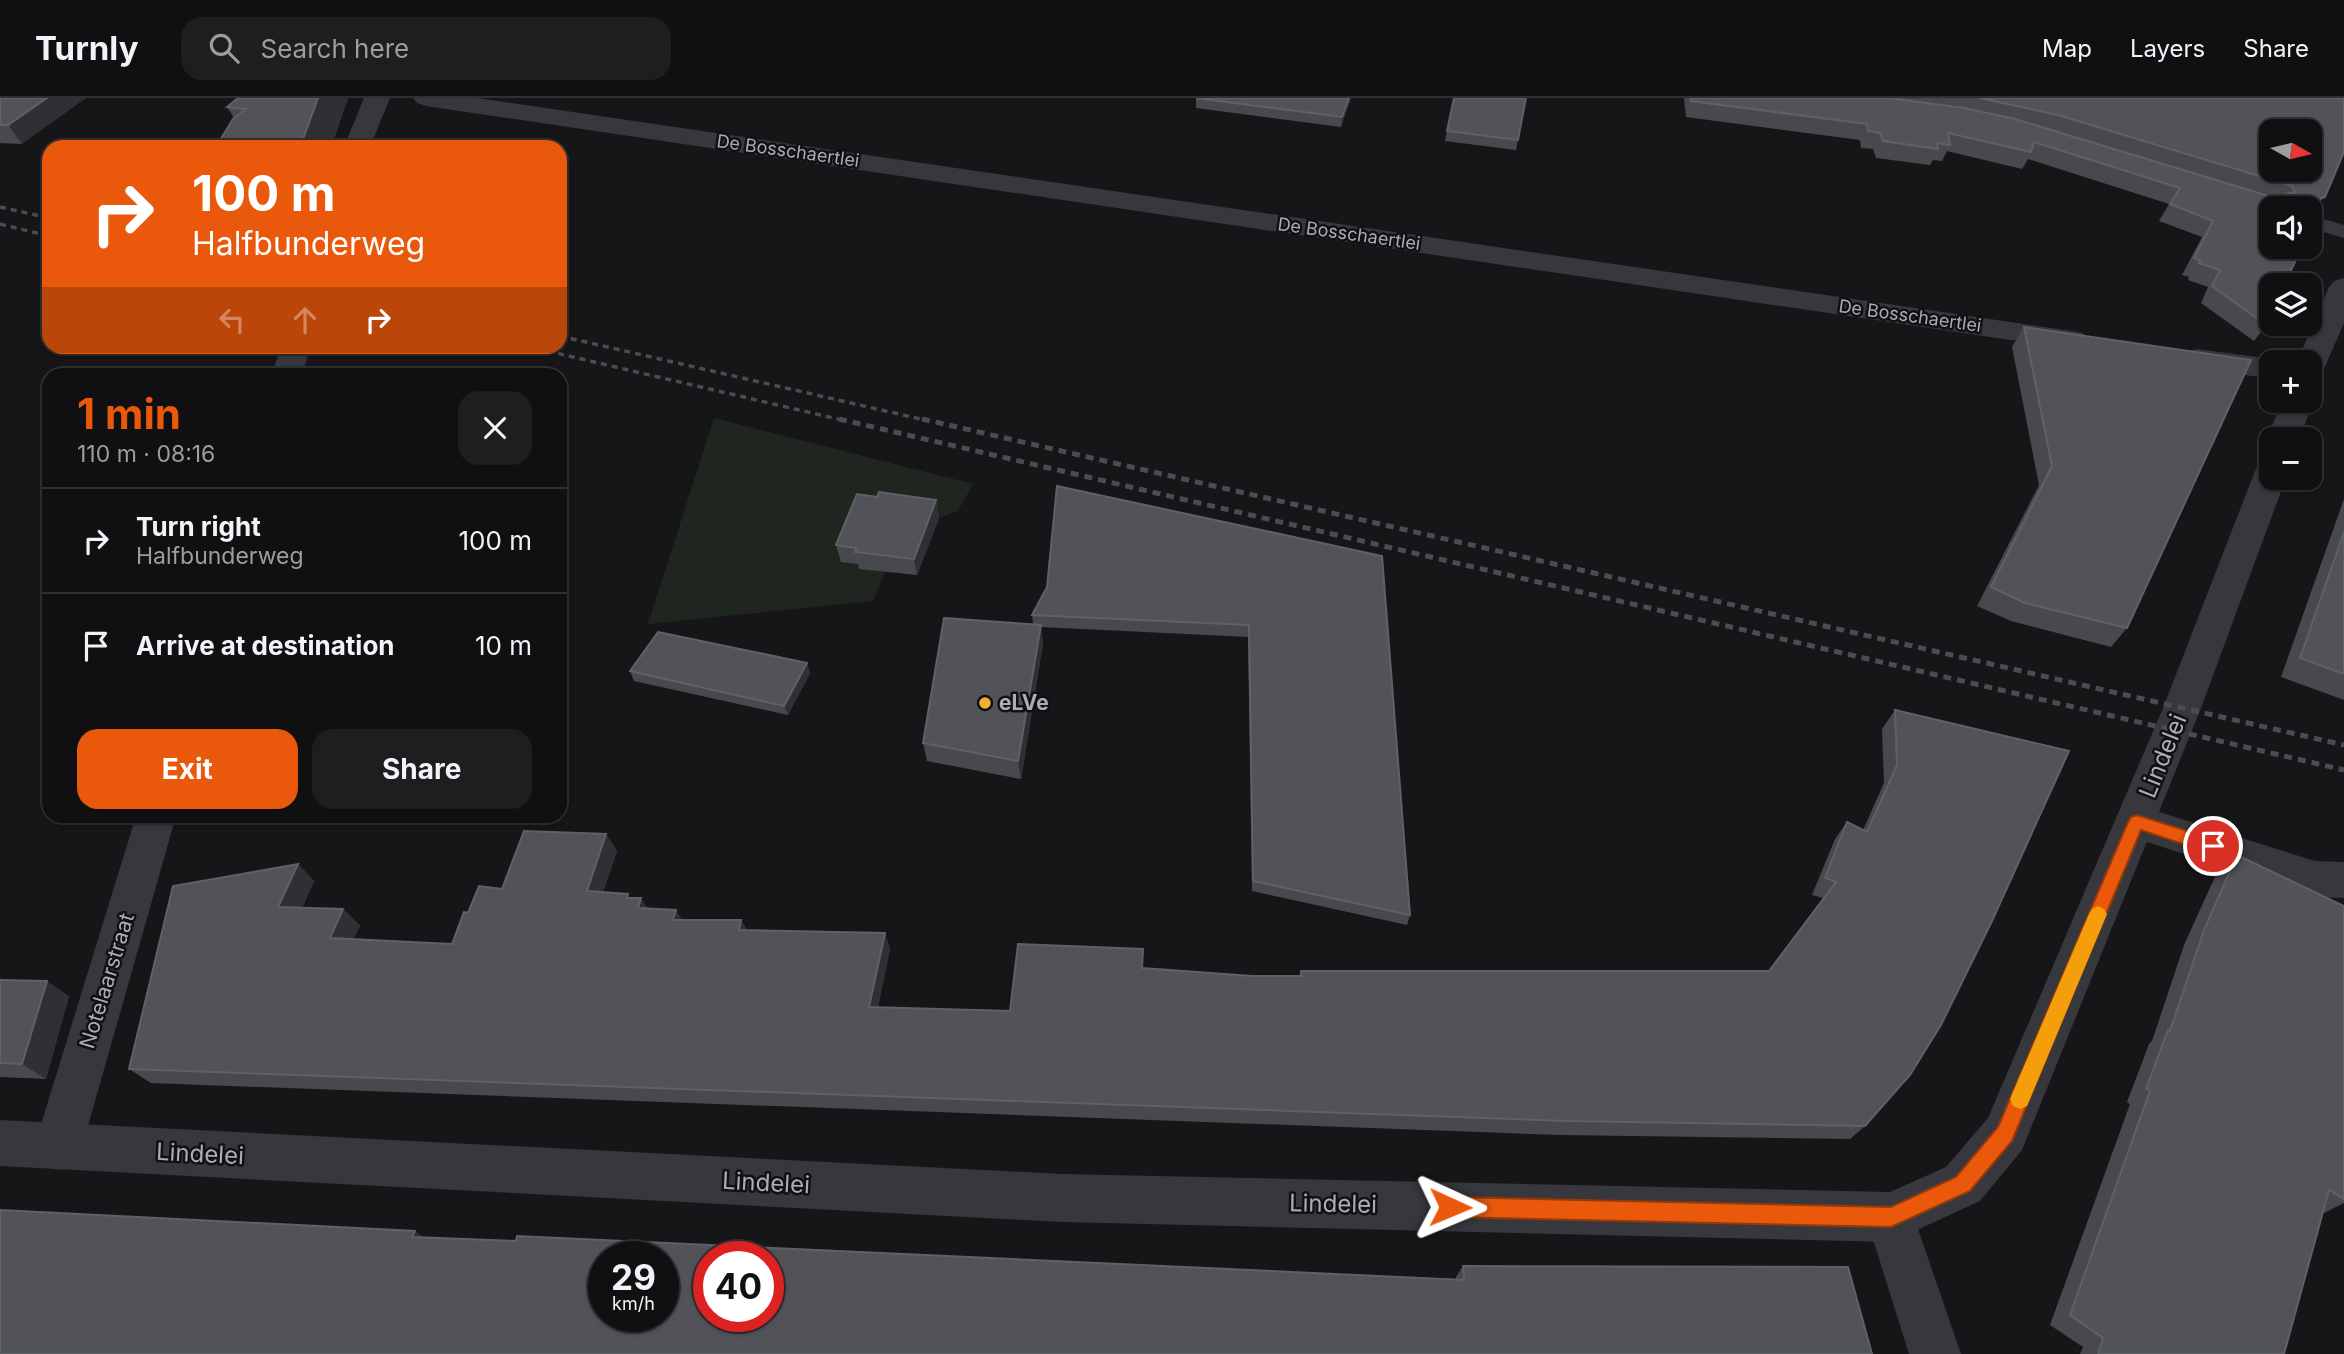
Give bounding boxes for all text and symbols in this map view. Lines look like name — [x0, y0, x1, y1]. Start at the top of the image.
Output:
search box — [181, 17, 671, 80]
text: Turnly — [35, 28, 139, 68]
icon: search — [205, 29, 243, 67]
text: Search here — [261, 33, 409, 64]
text: Map — [2042, 34, 2092, 63]
text: Layers — [2130, 34, 2205, 63]
text: Share — [2243, 34, 2309, 63]
north arrow — [2259, 119, 2322, 182]
map controls — [2259, 119, 2322, 490]
street label: De Bosschaertlei — [715, 130, 861, 171]
text: 100 m — [192, 164, 336, 223]
icon: right — [77, 168, 168, 259]
button: sound — [2259, 196, 2322, 259]
street label: De Bosschaertlei — [1276, 213, 1422, 254]
text: Halfbunderweg — [192, 224, 425, 263]
button: layers — [2259, 273, 2322, 336]
street label: De Bosschaertlei — [1837, 295, 1983, 336]
icon: left — [213, 301, 251, 339]
icon: ahead — [286, 301, 324, 339]
icon: right — [359, 301, 397, 339]
button: + — [2259, 350, 2322, 413]
text: 1 min — [77, 388, 181, 439]
button: close — [458, 391, 532, 465]
button: − — [2259, 427, 2322, 490]
text: 110 m · 08:16 — [77, 440, 215, 468]
text: Turn right — [136, 511, 261, 542]
icon: right — [77, 522, 115, 560]
text: 100 m — [459, 525, 532, 556]
text: Halfbunderweg — [136, 542, 304, 570]
icon: arrive — [77, 627, 115, 665]
text: Arrive at destination — [136, 630, 395, 661]
text: 10 m — [475, 630, 532, 661]
place label: eLVe — [999, 690, 1049, 715]
marker: eLVe — [977, 695, 993, 711]
street label: Lindelei — [2133, 710, 2192, 802]
button: Exit — [77, 729, 298, 809]
button: Share — [312, 729, 532, 809]
pin — [2183, 816, 2243, 876]
icon: arrive — [2194, 827, 2232, 865]
street label: Notelaarstraat — [74, 910, 139, 1052]
street label: Lindelei — [155, 1137, 245, 1170]
street label: Lindelei — [721, 1166, 811, 1199]
position arrow — [1413, 1170, 1487, 1244]
street label: Lindelei — [1289, 1188, 1377, 1219]
speed limit sign: 40 — [693, 1241, 784, 1332]
text: 29 — [611, 1256, 656, 1298]
text: km/h — [612, 1293, 655, 1314]

